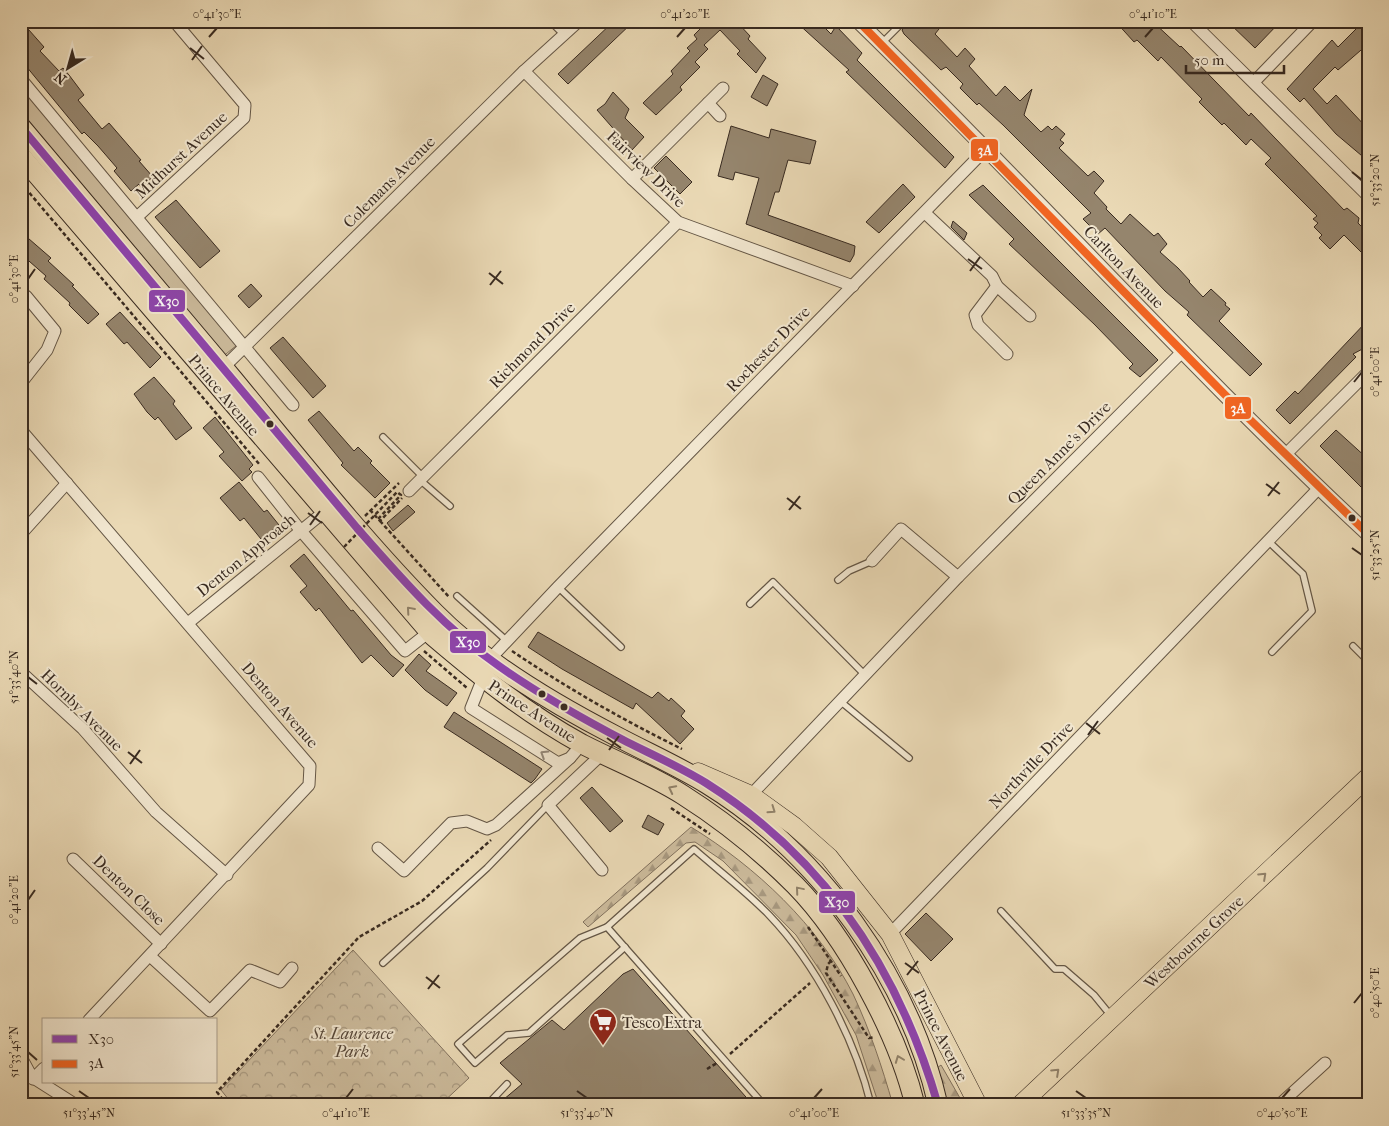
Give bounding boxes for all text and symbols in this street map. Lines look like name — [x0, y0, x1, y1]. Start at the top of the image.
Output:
text: 0°41'30"E — [193, 7, 241, 21]
text: 0°41'20"E — [660, 7, 710, 21]
text: 0°41'10"E — [1129, 7, 1177, 21]
north arrow — [42, 42, 92, 92]
scale bar — [1186, 42, 1284, 74]
text: 50 m — [1194, 51, 1225, 69]
text: N — [51, 68, 70, 88]
street label: Midhurst Avenue — [131, 107, 231, 203]
street label: Fairview Drive — [603, 127, 689, 211]
street label: Colemans Avenue — [339, 132, 439, 232]
line badge: 3A — [970, 138, 999, 162]
text: 3A — [978, 142, 993, 159]
text: 51°33'20"N — [1368, 154, 1382, 206]
street label: Carlton Avenue — [1080, 222, 1168, 312]
text: 0°41'30"E — [7, 255, 21, 303]
line badge: X30 — [148, 289, 186, 313]
text: X30 — [154, 293, 179, 310]
street label: Richmond Drive — [485, 298, 579, 392]
street label: Rochester Drive — [722, 302, 814, 396]
text: 0°41'00"E — [1368, 347, 1382, 397]
street label: Prince Avenue — [184, 350, 264, 440]
line badge: 3A — [1224, 396, 1252, 420]
street label: Queen Anne's Drive — [1003, 397, 1115, 509]
text: 3A — [1231, 400, 1246, 417]
unlabelled marker — [265, 419, 275, 429]
street label: Denton Approach — [193, 509, 299, 601]
unlabelled marker — [1347, 513, 1357, 523]
text: 51°33'25"N — [1368, 529, 1382, 581]
one-way arrow — [407, 607, 416, 616]
line badge: X30 — [449, 630, 487, 654]
text: X30 — [455, 634, 480, 651]
text: 51°33'40"N — [7, 650, 21, 704]
street label: Denton Avenue — [238, 658, 322, 752]
street label: Hornby Avenue — [37, 665, 127, 755]
street label: Prince Avenue — [485, 676, 579, 746]
unlabelled marker — [537, 689, 547, 699]
unlabelled marker — [559, 702, 569, 712]
street label: Northville Drive — [985, 718, 1077, 812]
one-way arrow — [540, 750, 549, 760]
one-way arrow — [669, 785, 678, 795]
one-way arrow — [766, 804, 776, 813]
street label: Denton Close — [89, 851, 169, 929]
one-way arrow — [1258, 873, 1267, 882]
text: 0°41'20"E — [7, 875, 21, 925]
one-way arrow — [796, 887, 804, 896]
line badge: X30 — [818, 890, 856, 914]
street label: Westbourne Grove — [1140, 891, 1247, 993]
text: X30 — [824, 894, 849, 911]
text: 0°40'50"E — [1368, 967, 1382, 1019]
street label: Prince Avenue — [910, 986, 972, 1084]
supermarket icon: Tesco Extra — [588, 1007, 618, 1046]
place label: Tesco Extra — [622, 1013, 703, 1032]
legend — [42, 1018, 218, 1084]
park label: St. Laurence Park — [310, 1024, 393, 1061]
text: 51°33'45"N — [7, 1026, 21, 1078]
text: X30 — [88, 1030, 114, 1048]
text: 3A — [88, 1054, 104, 1072]
one-way arrow — [895, 1055, 905, 1063]
one-way arrow — [1050, 1069, 1059, 1078]
text: 51°33'45"N — [63, 1106, 115, 1120]
text: 0°41'10"E — [322, 1106, 370, 1120]
text: 51°33'40"N — [560, 1106, 614, 1120]
text: 0°41'00"E — [789, 1106, 839, 1120]
text: 51°33'35"N — [1061, 1106, 1111, 1120]
text: 0°40'50"E — [1256, 1106, 1308, 1120]

